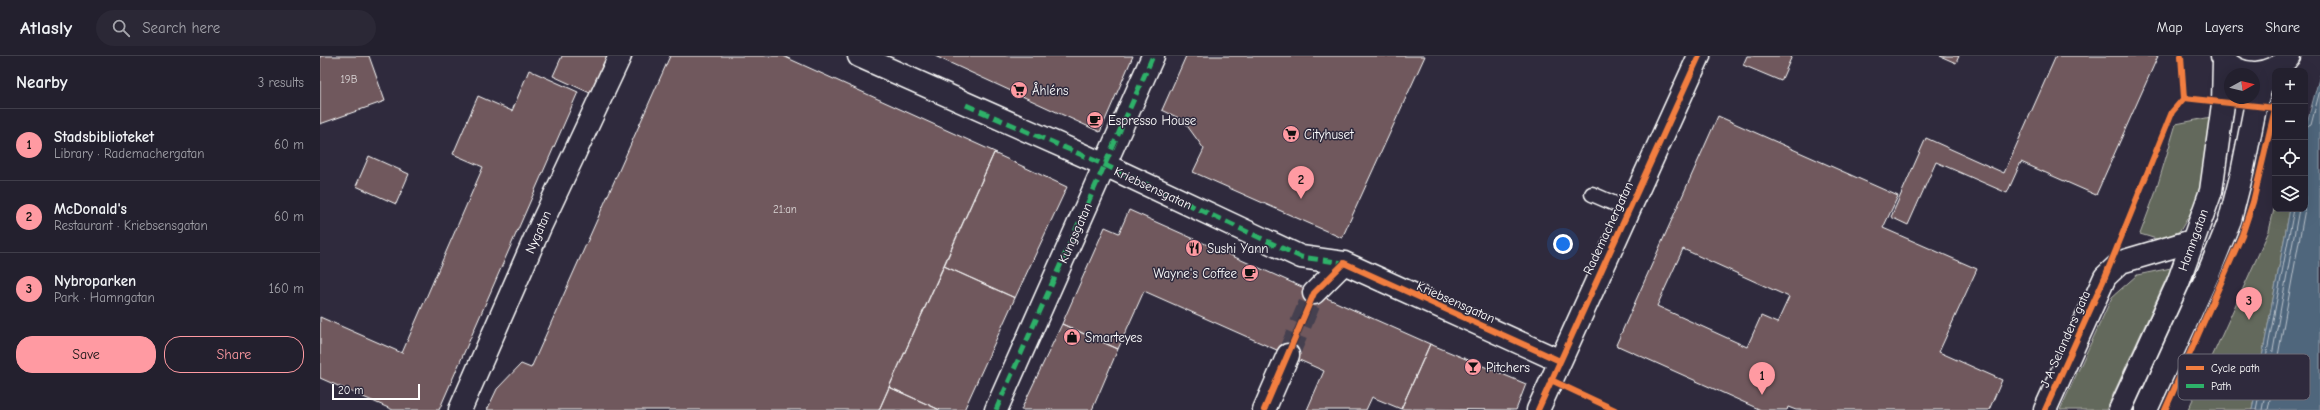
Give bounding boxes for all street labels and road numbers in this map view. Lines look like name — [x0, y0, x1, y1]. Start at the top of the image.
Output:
street label: Kriebsensgatan — [1112, 163, 1194, 213]
street label: Rademachergatan — [1580, 179, 1636, 277]
street label: Kungsgatan — [1055, 201, 1095, 265]
street label: Hamngatan — [2175, 207, 2211, 273]
street label: Nygatan — [522, 208, 554, 256]
street label: Kriebsensgatan — [1415, 278, 1497, 326]
street label: J A Selanders gata — [2037, 288, 2093, 390]

